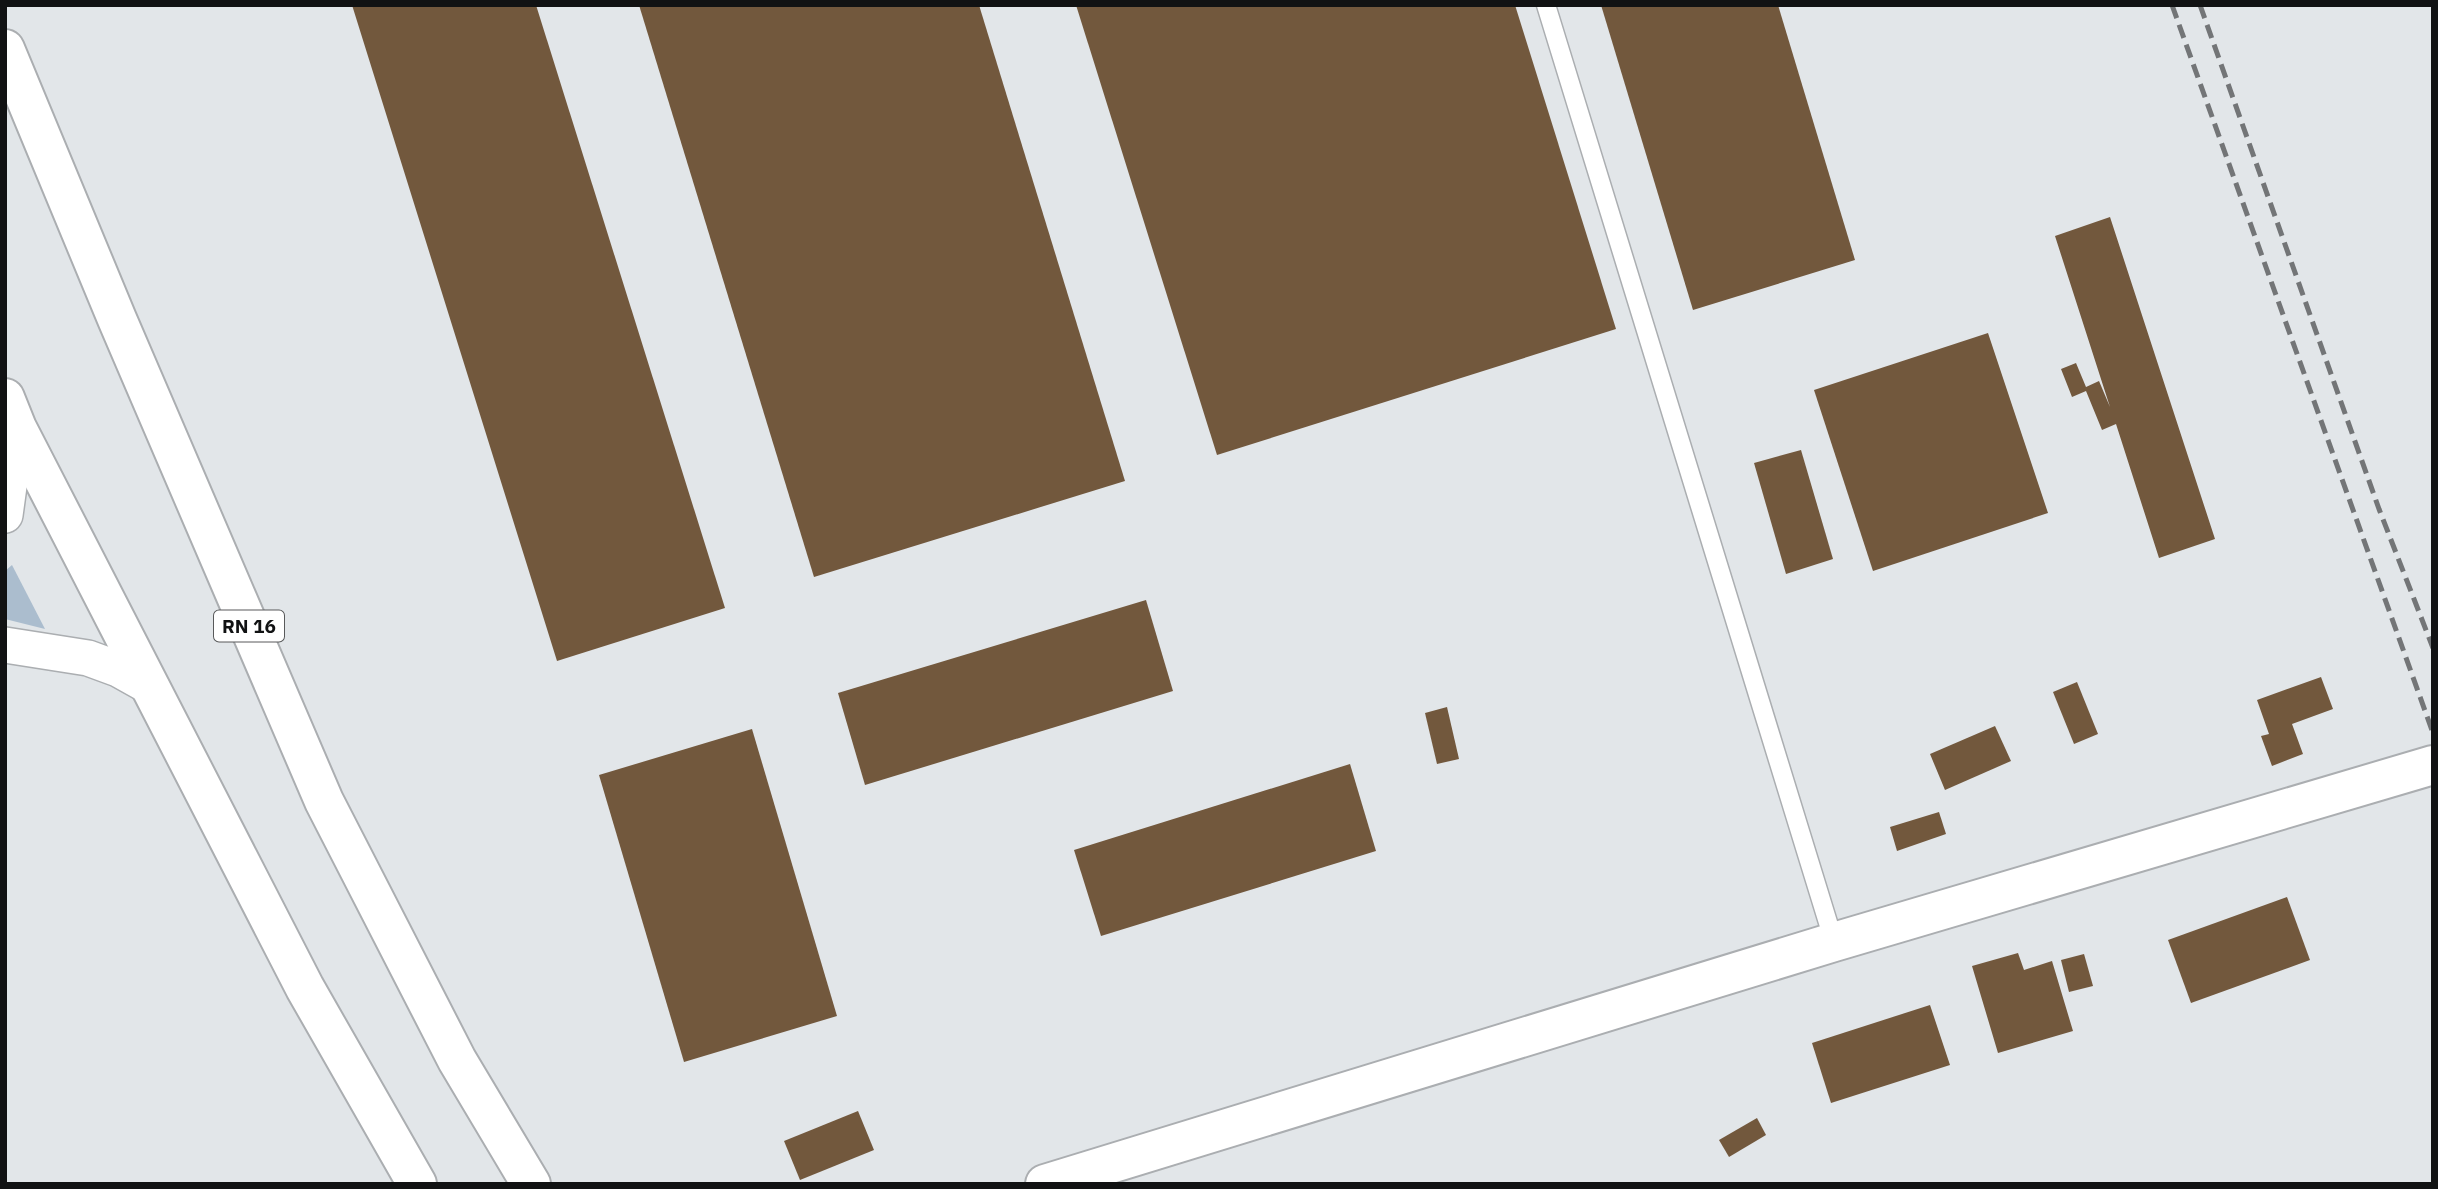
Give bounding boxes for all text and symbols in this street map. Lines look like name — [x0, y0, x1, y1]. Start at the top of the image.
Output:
road number: RN 16 — [214, 610, 284, 642]

